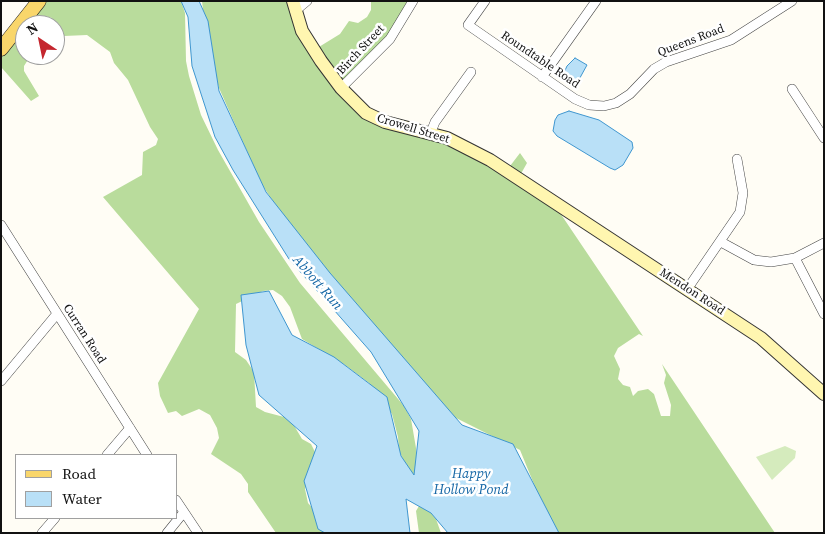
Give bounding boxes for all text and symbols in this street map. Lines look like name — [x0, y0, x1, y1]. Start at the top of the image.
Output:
north arrow — [15, 15, 65, 65]
text: N — [22, 17, 42, 40]
street label: Birch Street — [334, 22, 388, 78]
street label: Queens Road — [656, 22, 726, 60]
street label: Roundtable Road — [498, 28, 582, 92]
street label: Crowell Street — [375, 111, 451, 147]
water label: Abbott Run — [289, 252, 345, 314]
street label: Mendon Road — [657, 266, 727, 318]
street label: Curran Road — [60, 302, 108, 366]
legend — [15, 454, 178, 519]
text: Road — [62, 463, 96, 484]
water label: Happy Hollow Pond — [434, 466, 508, 498]
text: Water — [62, 488, 102, 509]

